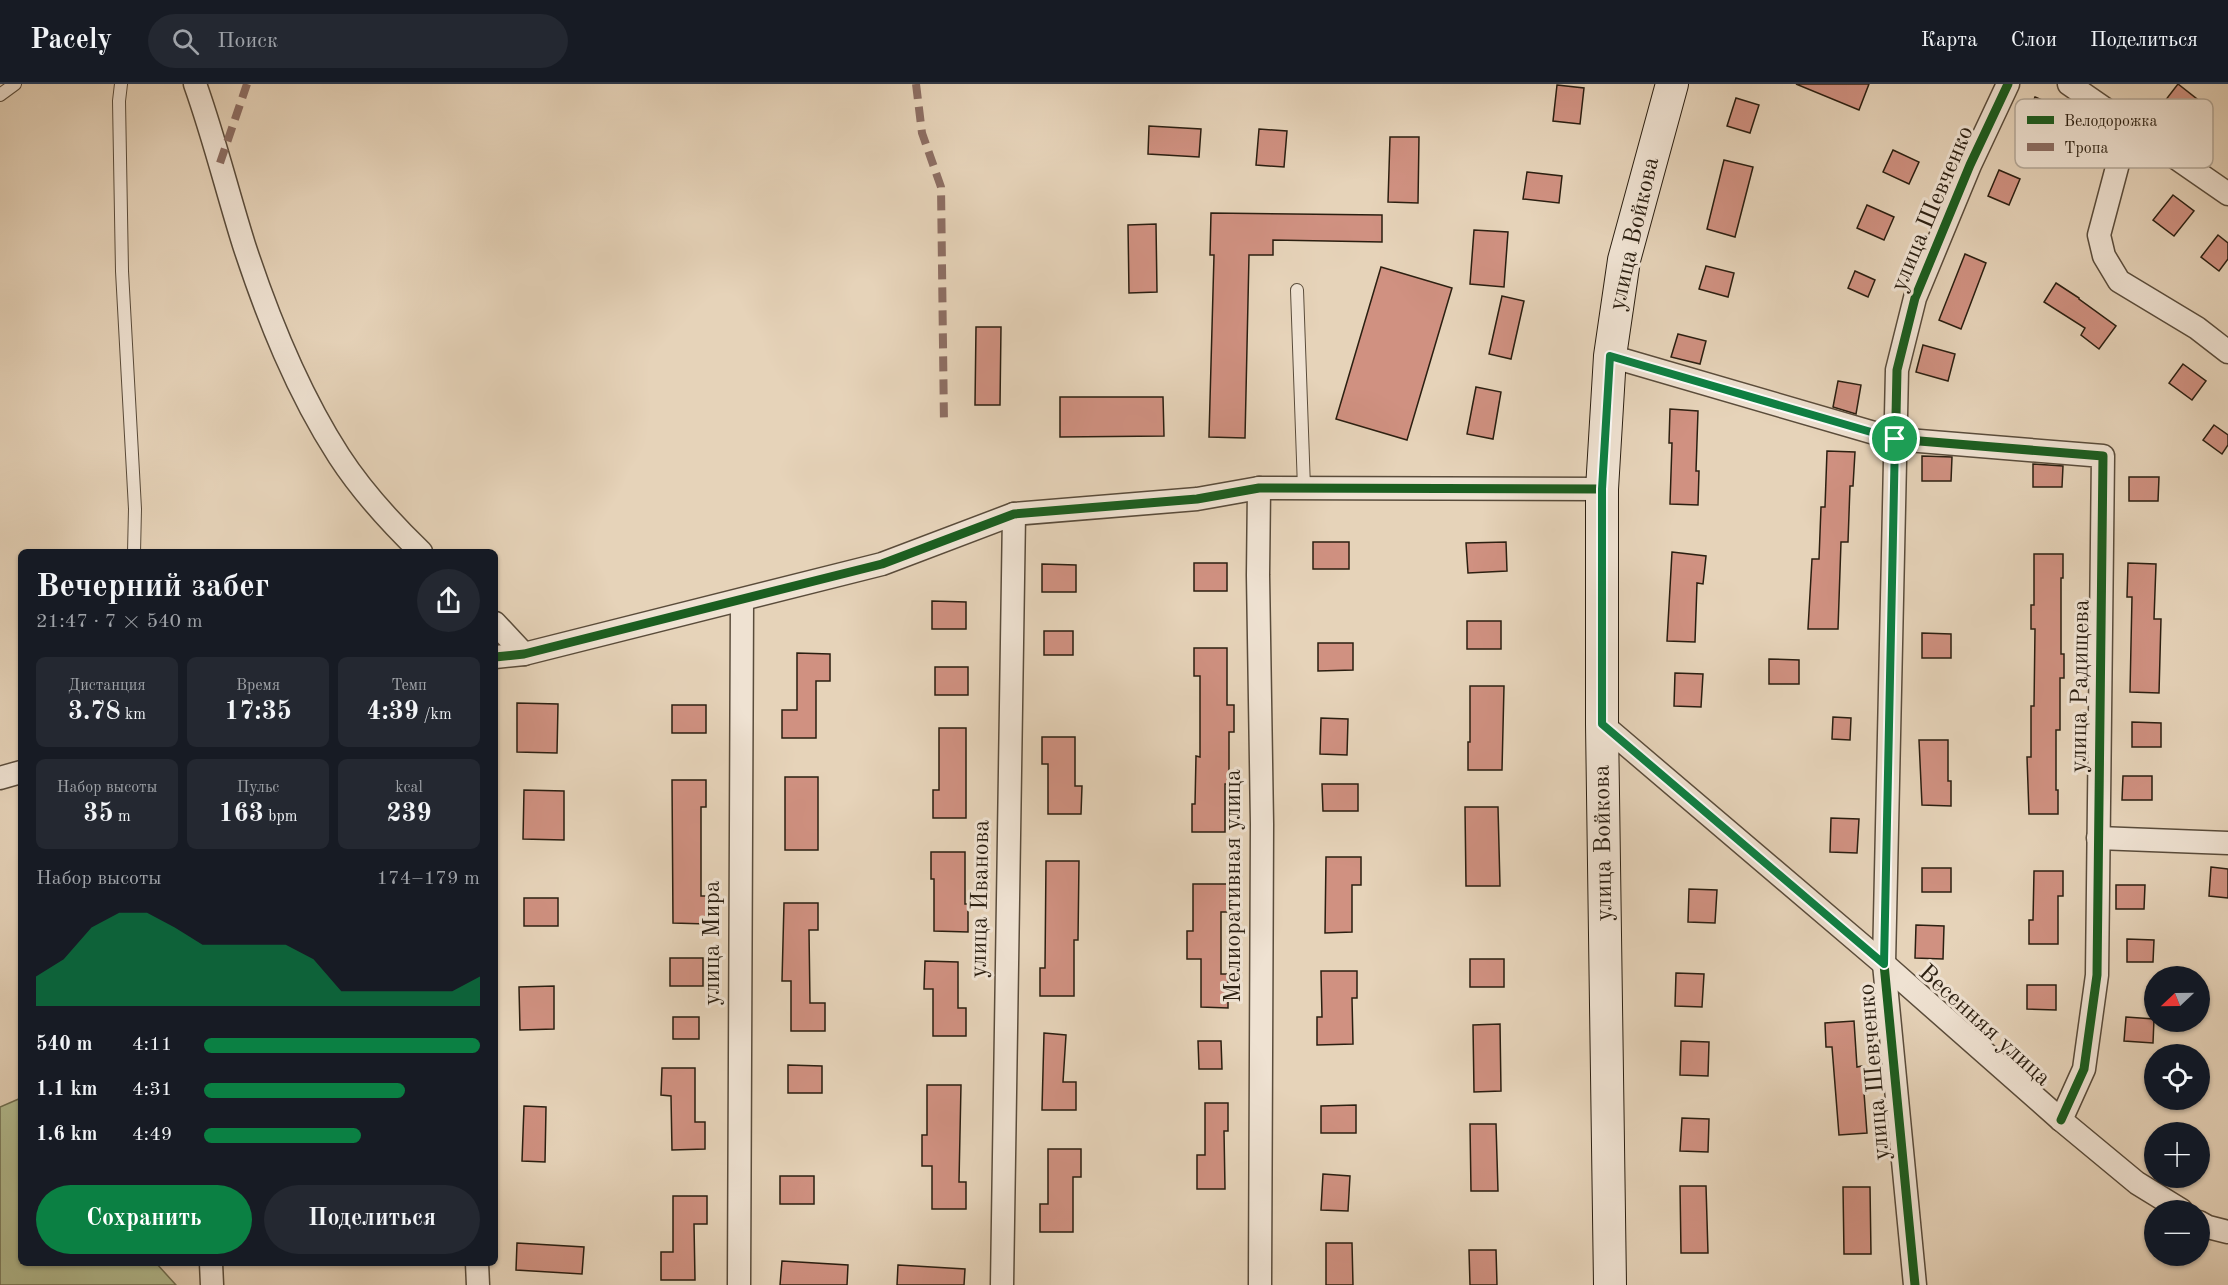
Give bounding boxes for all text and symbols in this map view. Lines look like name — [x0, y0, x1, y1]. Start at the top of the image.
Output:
search box — [148, 14, 568, 68]
icon: search — [169, 25, 202, 58]
text: Pacely — [30, 27, 112, 55]
text: Поиск — [217, 30, 278, 52]
text: Карта — [1921, 30, 1978, 51]
text: Слои — [2011, 30, 2057, 51]
text: Поделиться — [2090, 30, 2198, 51]
legend — [2015, 99, 2213, 168]
text: Велодорожка — [2064, 114, 2157, 130]
street label: улица Шевченко — [1887, 123, 1979, 295]
text: Тропа — [2064, 141, 2108, 157]
street label: улица Войкова — [1606, 155, 1664, 313]
pin — [1869, 413, 1920, 464]
icon: arrive — [1878, 422, 1911, 455]
button: share — [417, 569, 480, 632]
text: Вечерний забег — [36, 571, 269, 604]
street label: улица Радищева — [2067, 599, 2095, 773]
text: 21:47 · 7 × 540 m — [36, 612, 203, 632]
text: Дистанция — [68, 678, 146, 694]
text: Время — [236, 678, 280, 694]
text: Темп — [391, 678, 427, 694]
text: 3.78 — [68, 699, 121, 725]
text: 17:35 — [224, 699, 292, 725]
text: 4:39 — [366, 699, 419, 725]
text: km — [121, 707, 146, 723]
text: /km — [419, 707, 452, 723]
street label: улица Войкова — [1591, 764, 1617, 922]
street label: Мелиоративная улица — [1222, 769, 1246, 1003]
text: Набор высоты — [57, 780, 157, 796]
text: Пульс — [237, 780, 279, 796]
text: kcal — [395, 780, 423, 796]
text: 35 — [83, 801, 113, 827]
text: 163 — [219, 801, 264, 827]
text: 239 — [386, 801, 432, 827]
text: m — [113, 809, 131, 825]
text: bpm — [264, 809, 297, 825]
street label: улица Иванова — [968, 819, 994, 978]
text: Набор высоты — [36, 869, 162, 889]
text: 174–179 m — [377, 869, 480, 889]
street label: улица Мира — [701, 880, 725, 1006]
street label: Весенняя улица — [1913, 961, 2055, 1091]
north arrow — [2144, 966, 2210, 1032]
map controls — [2144, 966, 2210, 1266]
street label: улица Шевченко — [1855, 983, 1895, 1161]
text: 540 m — [36, 1035, 92, 1055]
text: 4:11 — [132, 1035, 172, 1055]
button: locate — [2144, 1044, 2210, 1110]
text: 1.1 km — [36, 1080, 98, 1100]
text: 4:31 — [132, 1080, 172, 1100]
button: + — [2144, 1122, 2210, 1188]
text: 1.6 km — [36, 1125, 98, 1145]
text: 4:49 — [132, 1125, 172, 1145]
button: Сохранить — [36, 1185, 252, 1254]
button: Поделиться — [264, 1185, 480, 1254]
button: − — [2144, 1200, 2210, 1266]

